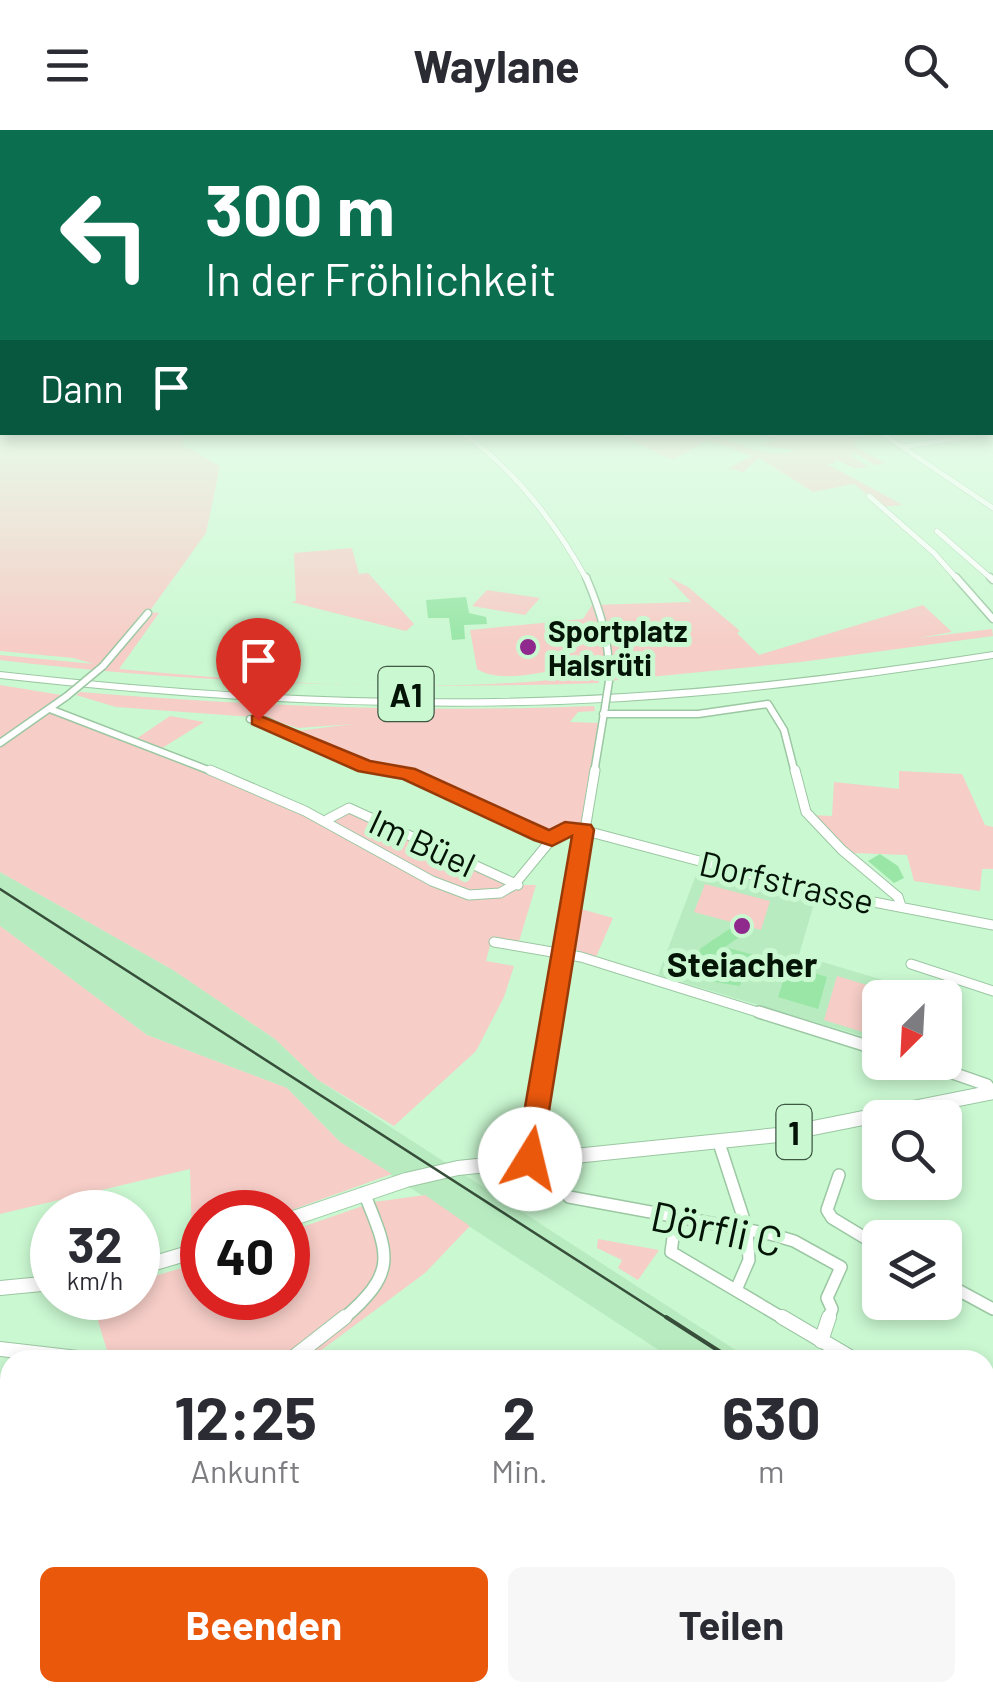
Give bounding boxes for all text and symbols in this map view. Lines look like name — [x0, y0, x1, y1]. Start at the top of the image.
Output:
icon: menu — [40, 38, 95, 93]
text: Waylane — [413, 38, 580, 92]
icon: search — [898, 38, 953, 93]
text: 300 m — [205, 166, 395, 250]
icon: left — [40, 170, 170, 300]
text: In der Fröhlichkeit — [205, 251, 556, 305]
icon: arrive — [144, 360, 199, 415]
text: Dann — [40, 365, 124, 411]
place label: Sportplatz Halsrüti — [548, 612, 688, 682]
pin — [216, 618, 301, 721]
icon: arrive — [231, 633, 286, 688]
marker: Sportplatz Halsrüti — [517, 636, 539, 658]
road number: A1 — [378, 667, 434, 721]
street label: Im Büel — [363, 799, 483, 885]
street label: Dorfstrasse — [696, 841, 878, 921]
marker: Steiacher — [731, 915, 753, 937]
place label: Steiacher — [667, 942, 818, 984]
north arrow — [862, 980, 962, 1080]
map controls — [862, 980, 962, 1320]
button: search — [862, 1100, 962, 1200]
road number: 1 — [776, 1105, 812, 1159]
position arrow — [478, 1107, 582, 1211]
street label: Dörfli C — [647, 1189, 787, 1265]
speed limit sign: 40 — [180, 1190, 310, 1320]
text: 32 — [67, 1213, 122, 1273]
button: layers — [862, 1220, 962, 1320]
text: km/h — [67, 1265, 123, 1295]
text: 12:25 — [174, 1380, 317, 1452]
text: 2 — [503, 1380, 536, 1452]
text: 630 — [722, 1380, 821, 1452]
text: Ankunft — [191, 1451, 301, 1489]
text: Min. — [491, 1451, 548, 1489]
text: m — [758, 1451, 785, 1489]
button: Beenden — [40, 1567, 488, 1682]
button: Teilen — [508, 1567, 955, 1682]

